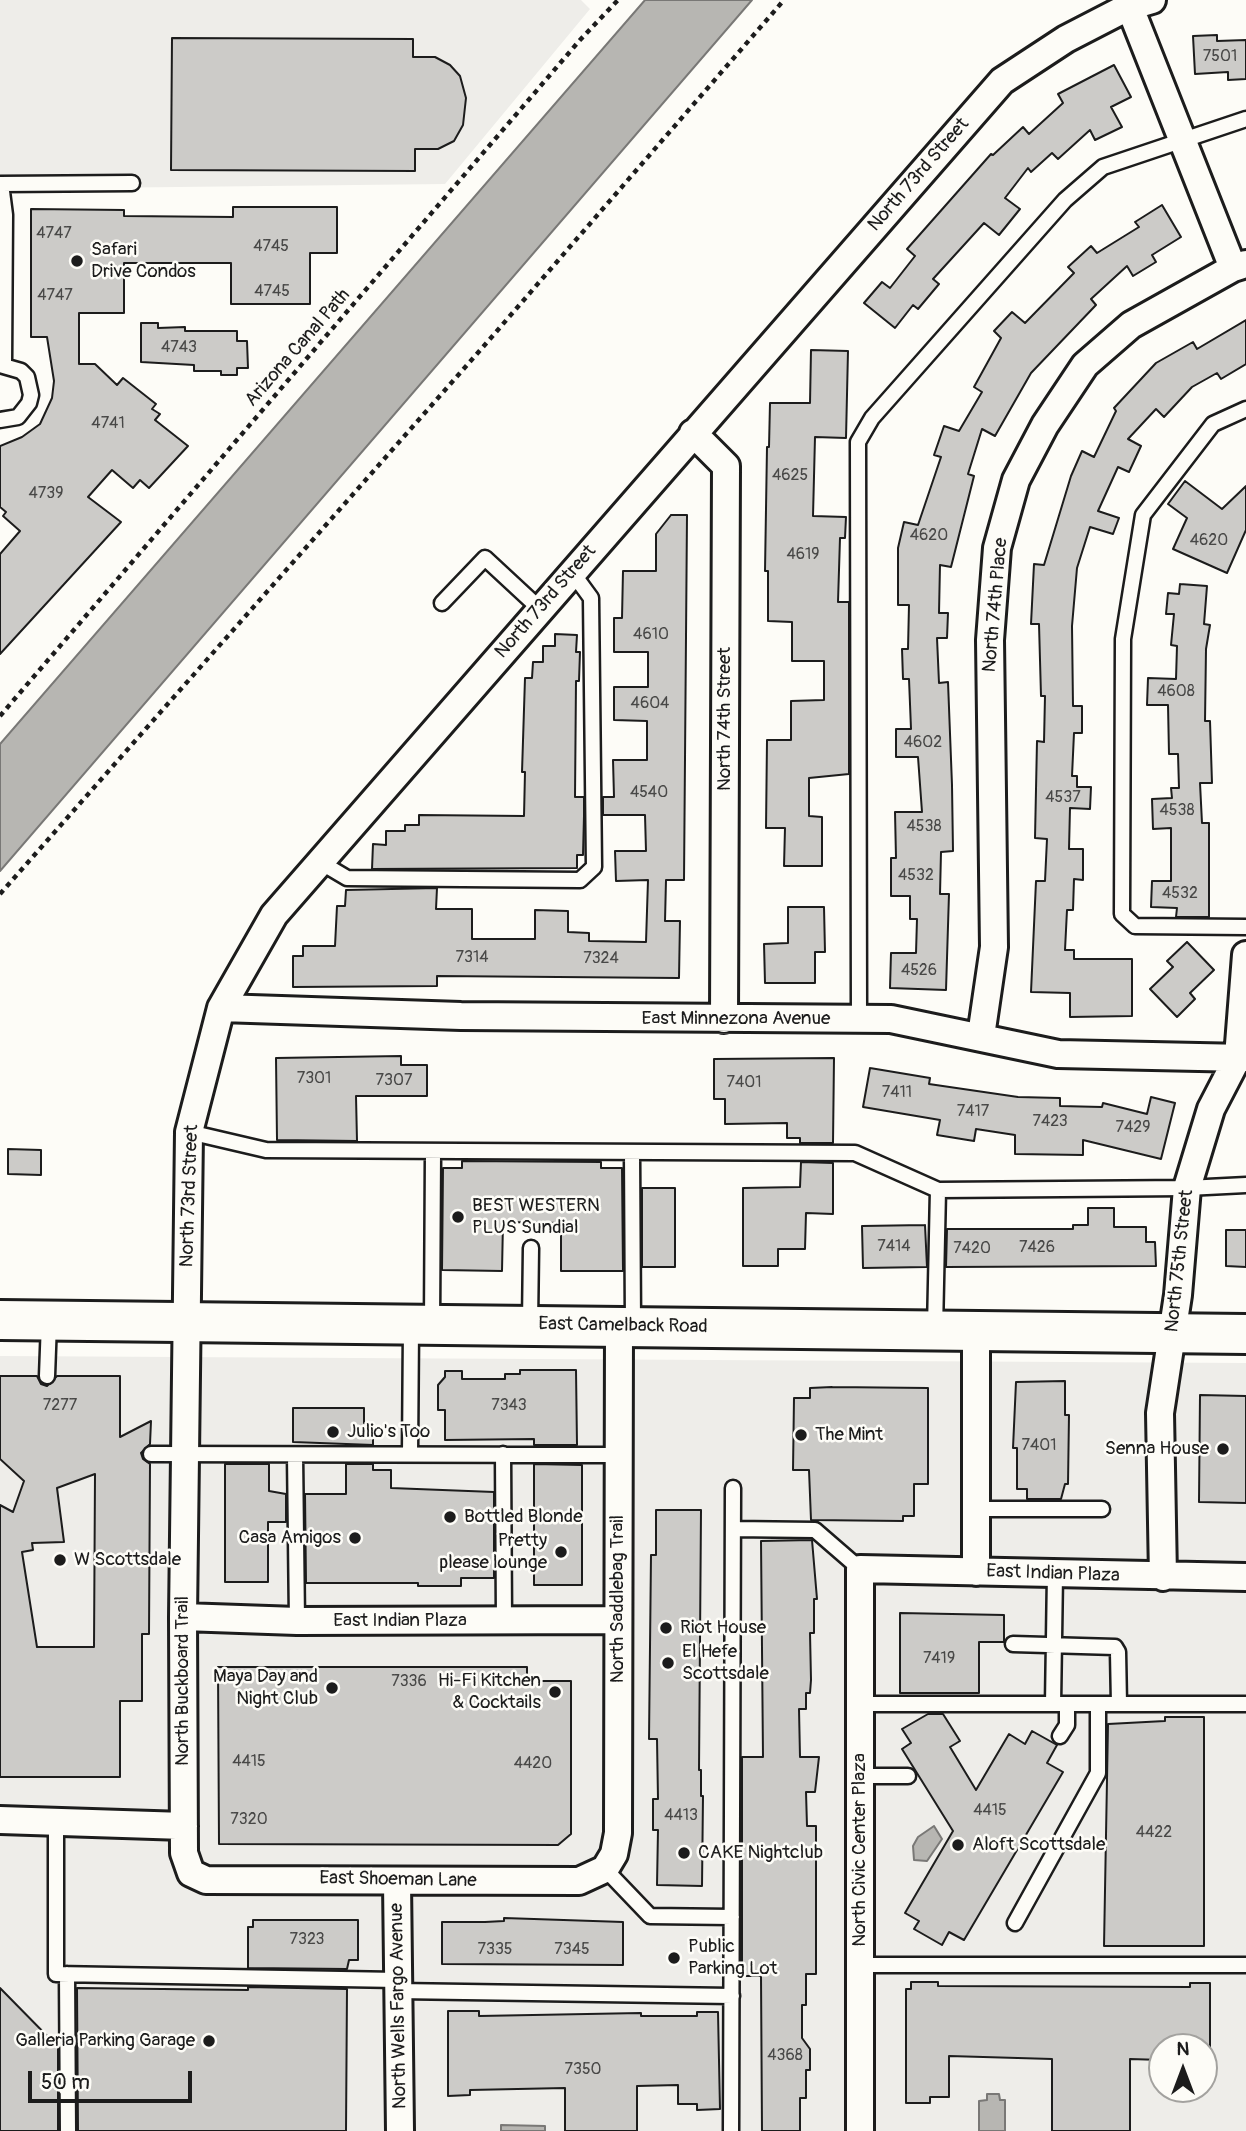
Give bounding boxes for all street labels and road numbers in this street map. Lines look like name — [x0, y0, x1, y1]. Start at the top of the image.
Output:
street label: North 73rd Street — [864, 114, 974, 236]
street label: Arizona Canal Path — [241, 284, 355, 412]
street label: North 74th Place — [979, 537, 1013, 673]
street label: North 73rd Street — [491, 541, 601, 663]
street label: North 74th Street — [714, 647, 736, 791]
street label: East Minnezona Avenue — [642, 1008, 830, 1030]
street label: North 73rd Street — [176, 1124, 204, 1268]
street label: North 75th Street — [1161, 1189, 1199, 1333]
street label: East Camelback Road — [538, 1313, 708, 1339]
street label: North Saddlebag Trail — [607, 1515, 629, 1683]
street label: East Indian Plaza — [986, 1560, 1120, 1588]
street label: North Buckboard Trail — [172, 1596, 194, 1766]
street label: East Indian Plaza — [333, 1610, 467, 1632]
street label: North Civic Center Plaza — [849, 1753, 871, 1947]
street label: East Shoeman Lane — [319, 1867, 477, 1893]
street label: North Wells Fargo Avenue — [386, 1903, 412, 2109]

